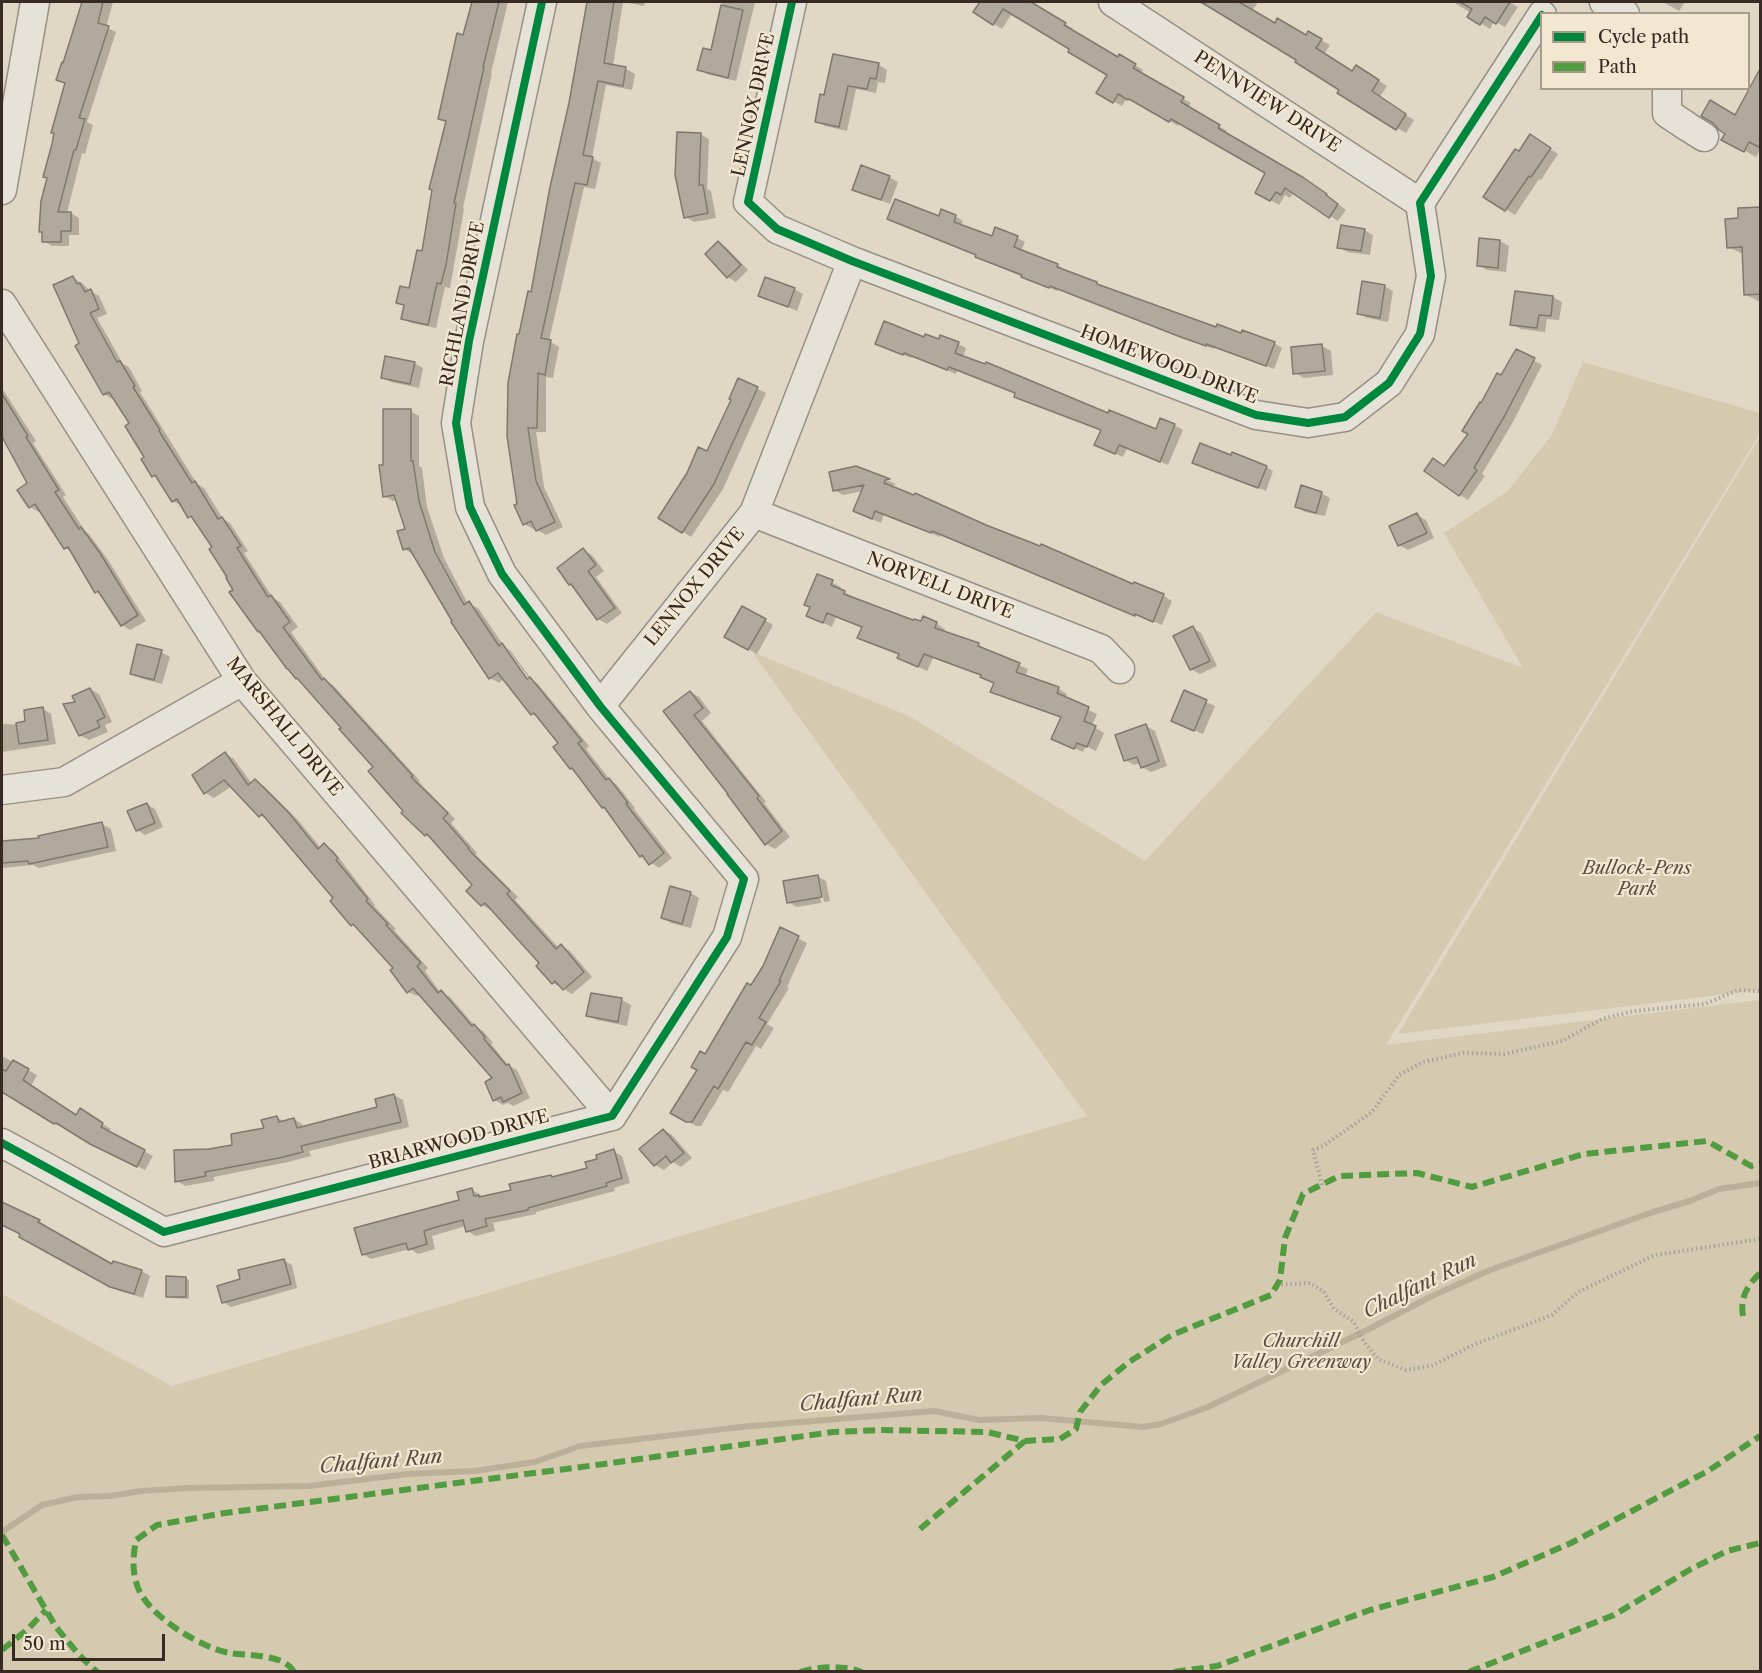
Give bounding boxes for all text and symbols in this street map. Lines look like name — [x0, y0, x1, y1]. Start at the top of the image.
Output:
legend — [1540, 12, 1750, 90]
text: Cycle path — [1598, 26, 1689, 48]
street label: LENNOX DRIVE — [728, 31, 780, 179]
street label: PENNVIEW DRIVE — [1190, 47, 1344, 157]
text: Path — [1598, 56, 1637, 78]
street label: RICHLAND DRIVE — [436, 219, 490, 389]
street label: HOMEWOOD DRIVE — [1077, 321, 1261, 409]
street label: LENNOX DRIVE — [640, 523, 750, 651]
street label: NORVELL DRIVE — [864, 548, 1016, 624]
street label: MARSHALL DRIVE — [221, 653, 347, 801]
park label: Bullock-Pens Park — [1582, 858, 1692, 900]
street label: BRIARWOOD DRIVE — [366, 1105, 552, 1175]
water label: Chalfant Run — [1359, 1248, 1481, 1324]
park label: Churchill Valley Greenway — [1231, 1331, 1371, 1374]
water label: Chalfant Run — [798, 1383, 924, 1417]
water label: Chalfant Run — [318, 1445, 444, 1479]
scale bar — [15, 1622, 168, 1660]
text: 50 m — [23, 1633, 66, 1655]

